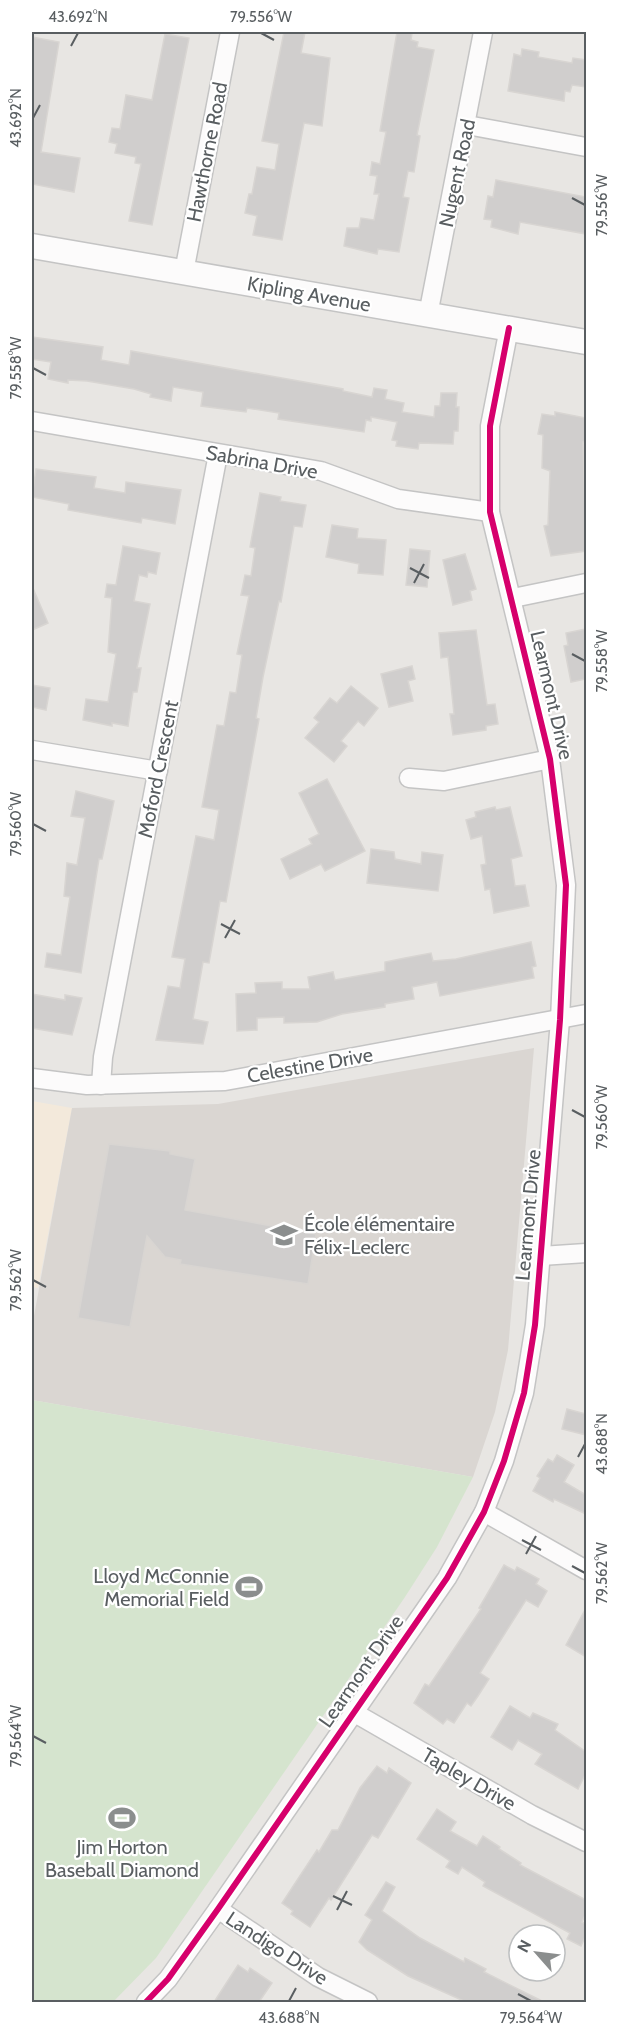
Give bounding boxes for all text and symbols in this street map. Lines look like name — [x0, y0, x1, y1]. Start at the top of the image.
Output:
text: 43.692°N — [48, 8, 108, 26]
text: 79.556°W — [230, 8, 293, 26]
street label: Hawthorne Road — [182, 80, 232, 224]
text: 43.692°N — [7, 88, 25, 148]
street label: Nugent Road — [434, 117, 480, 229]
text: 79.556°W — [593, 173, 611, 236]
street label: Kipling Avenue — [245, 271, 373, 317]
text: 79.558°W — [7, 336, 25, 399]
street label: Sabrina Drive — [204, 440, 320, 484]
street label: Learmont Drive — [526, 628, 578, 762]
text: 79.558°W — [593, 629, 611, 692]
street label: Moford Crescent — [133, 698, 183, 840]
text: 79.560°W — [7, 791, 25, 856]
street label: Celestine Drive — [245, 1042, 375, 1088]
text: 79.560°W — [593, 1084, 611, 1149]
street label: Learmont Drive — [510, 1148, 546, 1282]
place label: École élémentaire Félix-Leclerc — [304, 1212, 455, 1259]
school or university icon: École élémentaire Félix-Leclerc — [269, 1220, 299, 1250]
text: 79.562°W — [7, 1248, 25, 1311]
text: 43.688°N — [593, 1413, 611, 1475]
text: 79.562°W — [593, 1541, 611, 1604]
place label: Lloyd McConnie Memorial Field — [93, 1564, 229, 1611]
sports icon: Lloyd McConnie Memorial Field — [234, 1572, 264, 1602]
street label: Learmont Drive — [313, 1610, 409, 1732]
text: 79.564°W — [7, 1704, 25, 1767]
street label: Tapley Drive — [418, 1743, 520, 1815]
sports icon: Jim Horton Baseball Diamond — [107, 1803, 137, 1833]
place label: Jim Horton Baseball Diamond — [45, 1835, 199, 1882]
street label: Landigo Drive — [222, 1906, 332, 1990]
north arrow — [507, 1923, 567, 1983]
text: N — [513, 1937, 535, 1956]
text: 43.688°N — [258, 2009, 320, 2027]
text: 79.564°W — [500, 2009, 563, 2027]

